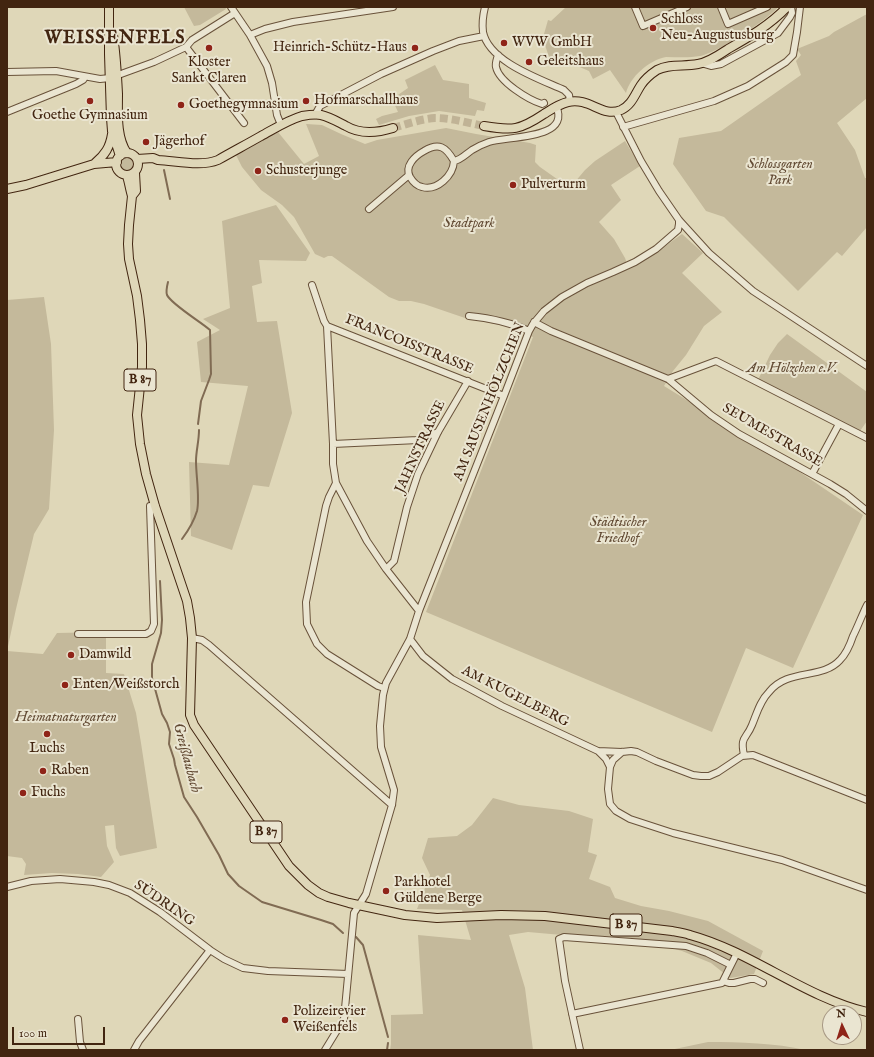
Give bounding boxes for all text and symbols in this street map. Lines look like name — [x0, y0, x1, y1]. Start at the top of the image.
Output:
place label: Schloss Neu-Augustusburg — [661, 12, 774, 44]
marker: Schloss Neu-Augustusburg — [648, 23, 658, 33]
district label: WEISSENFELS — [45, 28, 185, 50]
place label: WVW GmbH — [512, 35, 592, 51]
marker: WVW GmbH — [499, 38, 509, 48]
place label: Heinrich-Schütz-Haus — [273, 40, 407, 56]
marker: Kloster Sankt Claren — [204, 43, 214, 53]
marker: Heinrich-Schütz-Haus — [410, 43, 420, 53]
place label: Geleitshaus — [537, 54, 604, 70]
place label: Kloster Sankt Claren — [172, 55, 246, 88]
marker: Geleitshaus — [524, 57, 534, 67]
place label: Hofmarschallhaus — [314, 93, 418, 109]
marker: Goethe Gymnasium — [85, 96, 95, 106]
marker: Hofmarschallhaus — [301, 96, 311, 106]
place label: Goethegymnasium — [189, 97, 299, 113]
marker: Goethegymnasium — [176, 100, 186, 110]
place label: Goethe Gymnasium — [32, 108, 148, 124]
place label: Jägerhof — [154, 134, 204, 150]
marker: Jägerhof — [141, 137, 151, 147]
park label: Schlossgarten Park — [747, 157, 813, 190]
place label: Schusterjunge — [266, 163, 347, 179]
marker: Schusterjunge — [253, 166, 263, 176]
place label: Pulverturm — [521, 177, 586, 193]
marker: Pulverturm — [508, 180, 518, 190]
park label: Stadtpark — [443, 216, 495, 232]
street label: FRANCOISSTRASSE — [342, 312, 476, 378]
street label: AM SAUSENHÖLZCHEN — [450, 320, 530, 484]
park label: Am Hölzchen e.V. — [747, 361, 837, 377]
road number: B 87 — [124, 369, 156, 391]
street label: JAHNSTRASSE — [392, 398, 450, 496]
street label: SEUMESTRASSE — [719, 401, 825, 471]
park label: Städtischer Friedhof — [590, 515, 646, 548]
place label: Damwild — [79, 647, 131, 663]
marker: Damwild — [66, 650, 76, 660]
street label: AM KUGELBERG — [458, 663, 572, 731]
place label: Enten/Weißstorch — [73, 677, 179, 693]
marker: Enten/Weißstorch — [60, 680, 70, 690]
park label: Heimatnaturgarten — [15, 710, 117, 726]
water label: Greißlaubach — [168, 721, 204, 795]
marker: Luchs — [42, 729, 52, 739]
place label: Luchs — [29, 741, 65, 757]
place label: Raben — [51, 763, 89, 779]
marker: Raben — [38, 766, 48, 776]
place label: Fuchs — [31, 785, 65, 801]
marker: Fuchs — [18, 788, 28, 798]
road number: B 87 — [250, 821, 282, 843]
place label: Parkhotel Güldene Berge — [394, 875, 482, 908]
street label: SÜDRING — [130, 878, 198, 930]
marker: Parkhotel Güldene Berge — [381, 886, 391, 896]
road number: B 87 — [610, 914, 642, 936]
place label: Polizeirevier Weißenfels — [293, 1004, 366, 1036]
north arrow — [822, 1005, 862, 1045]
text: N — [836, 1007, 846, 1021]
marker: Polizeirevier Weißenfels — [280, 1015, 290, 1025]
scale bar — [14, 1019, 107, 1045]
text: 100 m — [19, 1026, 47, 1041]

